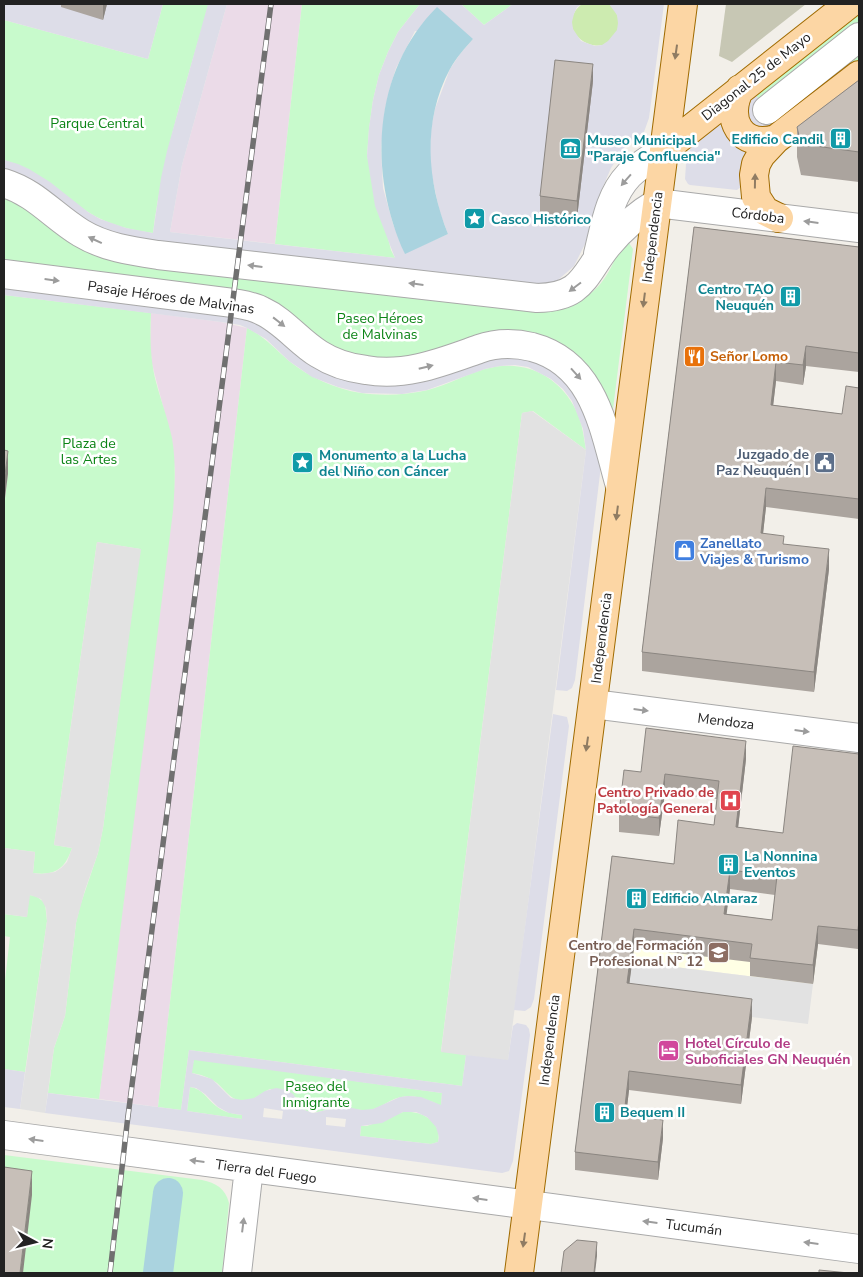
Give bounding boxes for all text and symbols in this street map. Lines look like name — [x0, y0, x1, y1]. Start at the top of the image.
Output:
street label: Diagonal 25 de Mayo — [698, 28, 815, 125]
one-way arrow — [672, 44, 680, 60]
park label: Parque Central — [50, 114, 145, 133]
building icon: Edificio Candil — [828, 127, 852, 151]
place label: Edificio Candil — [732, 130, 825, 149]
place label: Museo Municipal "Paraje Confluencia" — [587, 131, 721, 166]
museum icon: Museo Municipal "Paraje Confluencia" — [559, 136, 583, 160]
one-way arrow — [751, 172, 759, 188]
one-way arrow — [620, 173, 631, 186]
street label: Independencia — [637, 191, 667, 284]
street label: Córdoba — [730, 203, 785, 228]
place icon: Casco Histórico — [463, 207, 487, 231]
place label: Casco Histórico — [491, 210, 591, 229]
one-way arrow — [803, 218, 819, 226]
one-way arrow — [88, 236, 102, 244]
one-way arrow — [246, 262, 262, 270]
one-way arrow — [44, 276, 60, 284]
street label: Pasaje Héroes de Malvinas — [86, 276, 256, 319]
one-way arrow — [408, 280, 424, 288]
place label: Centro TAO Neuquén — [698, 280, 774, 315]
one-way arrow — [568, 282, 582, 292]
building icon: Centro TAO Neuquén — [778, 285, 802, 309]
one-way arrow — [640, 292, 648, 308]
park label: Paseo Héroes de Malvinas — [337, 309, 424, 344]
one-way arrow — [272, 316, 285, 327]
restaurant icon: Señor Lomo — [682, 344, 706, 368]
place label: Señor Lomo — [710, 347, 788, 366]
one-way arrow — [419, 363, 434, 371]
one-way arrow — [571, 367, 582, 380]
park label: Plaza de las Artes — [61, 434, 118, 469]
place label: Juzgado de Paz Neuquén I — [716, 445, 809, 480]
place label: Monumento a la Lucha del Niño con Cáncer — [319, 446, 466, 481]
public building icon: Juzgado de Paz Neuquén I — [813, 450, 837, 474]
place icon: Monumento a la Lucha del Niño con Cáncer — [291, 451, 315, 475]
one-way arrow — [613, 506, 621, 522]
place label: Zanellato Viajes & Turismo — [699, 534, 809, 569]
shop icon: Zanellato Viajes & Turismo — [672, 539, 696, 563]
street label: Independencia — [586, 592, 616, 685]
one-way arrow — [633, 706, 649, 714]
street label: Mendoza — [696, 709, 755, 734]
one-way arrow — [794, 727, 810, 735]
one-way arrow — [583, 736, 591, 752]
place label: Centro Privado de Patología General — [597, 783, 715, 818]
hospital icon: Centro Privado de Patología General — [718, 788, 742, 812]
place label: La Nonnina Eventos — [744, 847, 818, 882]
building icon: La Nonnina Eventos — [716, 852, 740, 876]
building icon: Edificio Almaraz — [624, 886, 648, 910]
place label: Edificio Almaraz — [652, 889, 758, 908]
place label: Centro de Formación Profesional N° 12 — [568, 936, 703, 971]
school or university icon: Centro de Formación Profesional N° 12 — [707, 941, 731, 965]
street label: Independencia — [534, 994, 564, 1087]
place label: Hotel Círculo de Suboficiales GN Neuquén — [685, 1034, 850, 1069]
hotel icon: Hotel Círculo de Suboficiales GN Neuquén — [657, 1039, 681, 1063]
park label: Paseo del Inmigrante — [282, 1077, 350, 1112]
building icon: Bequem II — [592, 1100, 616, 1124]
place label: Bequem II — [620, 1103, 685, 1122]
one-way arrow — [28, 1135, 44, 1143]
street label: Tierra del Fuego — [214, 1155, 318, 1188]
one-way arrow — [189, 1157, 205, 1165]
one-way arrow — [471, 1195, 487, 1203]
street label: Tucumán — [665, 1215, 723, 1240]
north arrow — [10, 1217, 60, 1267]
one-way arrow — [239, 1217, 247, 1233]
one-way arrow — [641, 1218, 657, 1226]
one-way arrow — [520, 1232, 528, 1248]
text: N — [37, 1237, 57, 1250]
one-way arrow — [803, 1239, 819, 1247]

